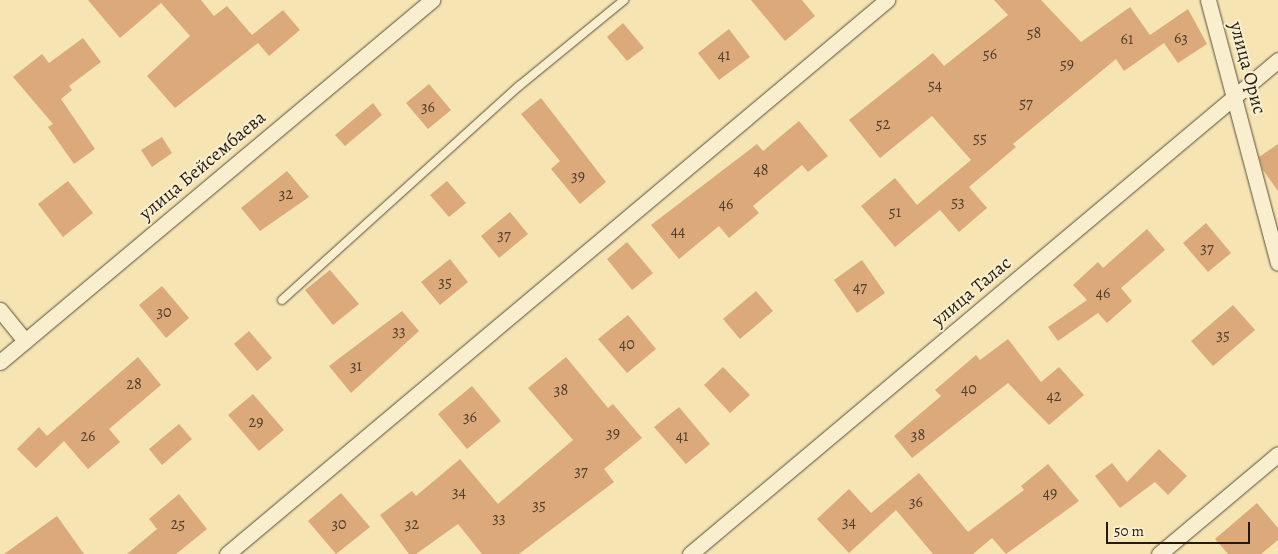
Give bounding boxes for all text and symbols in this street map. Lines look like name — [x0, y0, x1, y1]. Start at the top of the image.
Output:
street label: улица Орис — [1224, 19, 1270, 117]
house number: 58 — [1027, 23, 1041, 43]
house number: 63 — [1174, 28, 1188, 48]
house number: 61 — [1121, 29, 1133, 49]
house number: 56 — [983, 44, 997, 64]
house number: 41 — [718, 45, 730, 65]
house number: 59 — [1060, 54, 1074, 74]
house number: 54 — [928, 75, 942, 95]
house number: 57 — [1019, 93, 1033, 113]
house number: 36 — [421, 97, 435, 117]
street label: улица Бейсембаева — [135, 107, 271, 225]
house number: 52 — [876, 114, 890, 134]
house number: 55 — [973, 128, 987, 148]
house number: 48 — [753, 160, 769, 180]
house number: 39 — [571, 166, 585, 186]
house number: 32 — [279, 184, 293, 204]
house number: 53 — [951, 192, 965, 212]
house number: 46 — [719, 194, 733, 214]
house number: 51 — [889, 202, 901, 222]
house number: 44 — [671, 221, 685, 241]
house number: 37 — [497, 225, 511, 245]
house number: 37 — [1200, 238, 1214, 258]
street label: улица Талас — [928, 252, 1016, 332]
house number: 35 — [438, 272, 452, 292]
house number: 47 — [853, 277, 867, 297]
house number: 46 — [1096, 283, 1110, 303]
house number: 30 — [156, 302, 172, 322]
house number: 33 — [392, 321, 406, 341]
house number: 35 — [1216, 325, 1230, 345]
house number: 40 — [619, 334, 635, 354]
house number: 31 — [350, 356, 362, 376]
house number: 28 — [126, 374, 142, 394]
house number: 40 — [961, 379, 977, 399]
house number: 38 — [554, 380, 568, 400]
house number: 42 — [1047, 386, 1061, 406]
house number: 36 — [463, 407, 477, 427]
house number: 29 — [249, 412, 263, 432]
house number: 39 — [606, 423, 620, 443]
house number: 38 — [911, 425, 925, 445]
house number: 26 — [81, 426, 95, 446]
house number: 41 — [676, 426, 688, 446]
house number: 37 — [574, 461, 588, 481]
house number: 34 — [452, 482, 466, 502]
house number: 49 — [1043, 483, 1057, 503]
house number: 36 — [909, 492, 923, 512]
house number: 35 — [532, 495, 546, 515]
house number: 33 — [492, 508, 506, 528]
house number: 34 — [842, 512, 856, 532]
scale bar — [1108, 512, 1252, 544]
house number: 25 — [171, 514, 185, 534]
house number: 30 — [331, 514, 347, 534]
house number: 32 — [405, 514, 419, 534]
text: 50 m — [1114, 521, 1144, 541]

